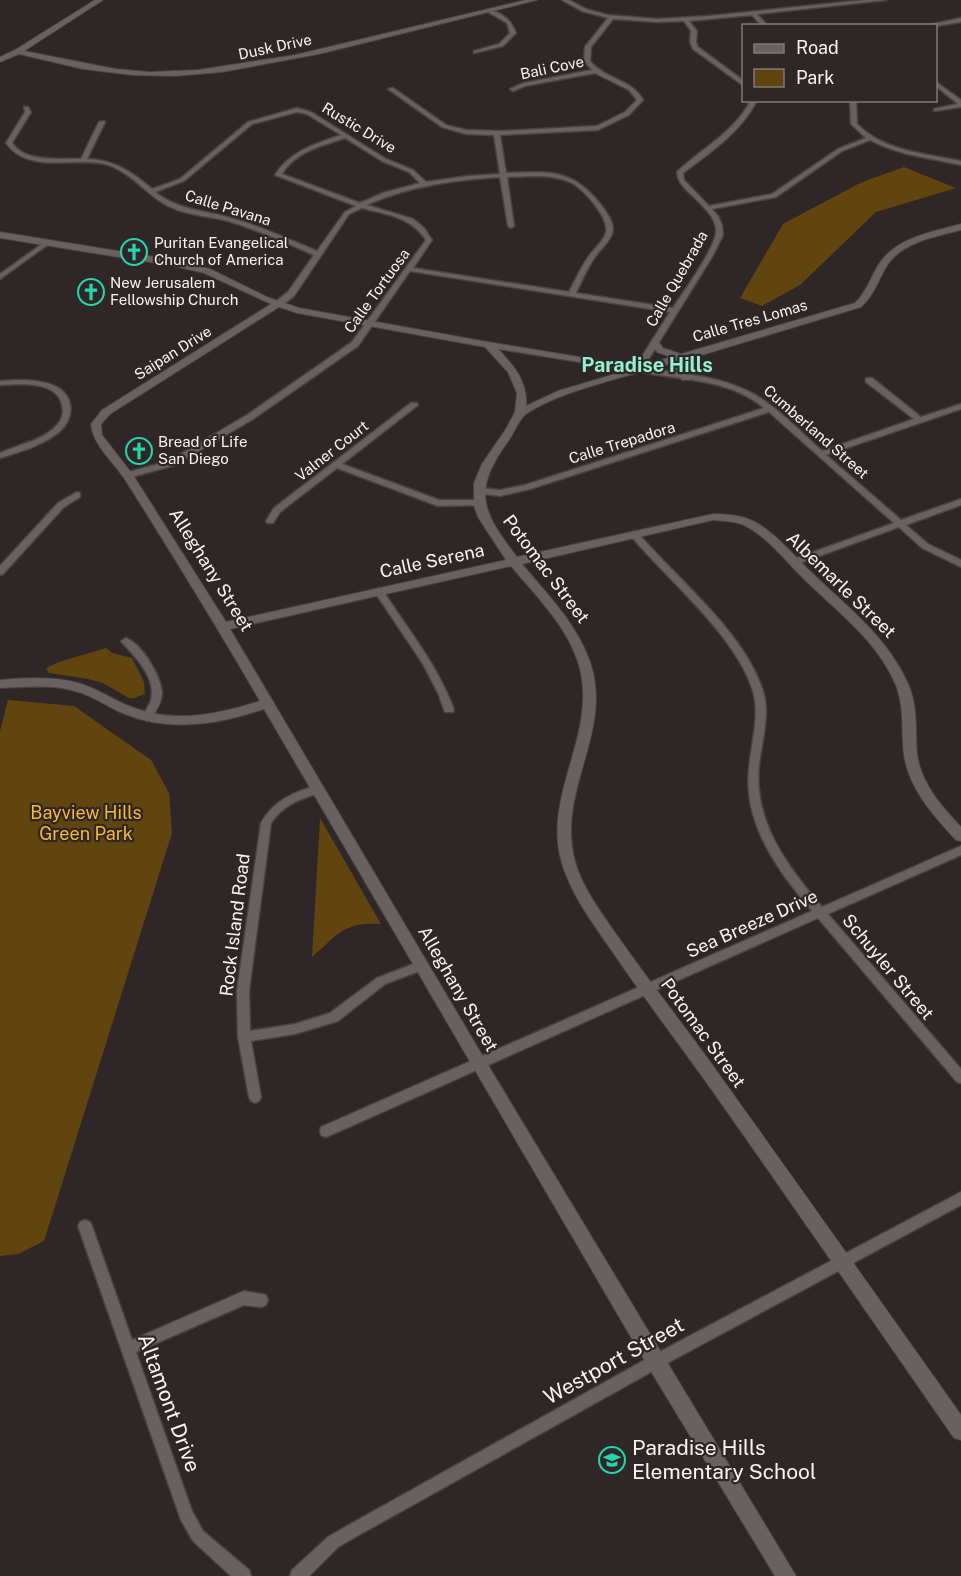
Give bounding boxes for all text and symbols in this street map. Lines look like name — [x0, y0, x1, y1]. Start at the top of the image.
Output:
legend — [742, 24, 937, 102]
street label: Dusk Drive — [237, 30, 313, 63]
text: Road — [796, 37, 839, 58]
street label: Bali Cove — [518, 52, 585, 83]
text: Park — [796, 67, 834, 88]
street label: Rustic Drive — [319, 99, 399, 156]
street label: Calle Pavana — [183, 186, 273, 229]
street label: Calle Quebrada — [642, 228, 711, 330]
place label: Puritan Evangelical Church of America — [154, 234, 288, 268]
church icon: Puritan Evangelical Church of America — [119, 237, 149, 267]
street label: Calle Tortuosa — [340, 245, 413, 336]
place label: New Jerusalem Fellowship Church — [110, 274, 238, 308]
church icon: New Jerusalem Fellowship Church — [76, 277, 106, 307]
street label: Calle Tres Lomas — [691, 296, 809, 345]
street label: Saipan Drive — [131, 322, 214, 383]
district label: Paradise Hills — [581, 353, 713, 377]
street label: Cumberland Street — [760, 381, 872, 482]
street label: Valner Court — [292, 417, 372, 484]
street label: Calle Trepadora — [567, 418, 677, 467]
place label: Bread of Life San Diego — [158, 433, 247, 467]
church icon: Bread of Life San Diego — [124, 436, 154, 466]
street label: Alleghany Street — [165, 504, 258, 635]
street label: Potomac Street — [499, 510, 594, 627]
street label: Albemarle Street — [782, 527, 900, 642]
street label: Calle Serena — [378, 539, 486, 582]
park label: Bayview Hills Green Park — [30, 802, 142, 844]
street label: Rock Island Road — [215, 852, 254, 998]
street label: Sea Breeze Drive — [683, 885, 821, 962]
street label: Schuyler Street — [838, 910, 939, 1024]
street label: Alleghany Street — [414, 922, 503, 1055]
street label: Potomac Street — [657, 974, 750, 1092]
street label: Westport Street — [539, 1312, 688, 1409]
street label: Altamont Drive — [133, 1330, 206, 1475]
place label: Paradise Hills Elementary School — [632, 1435, 816, 1484]
school or university icon: Paradise Hills Elementary School — [597, 1445, 627, 1475]

